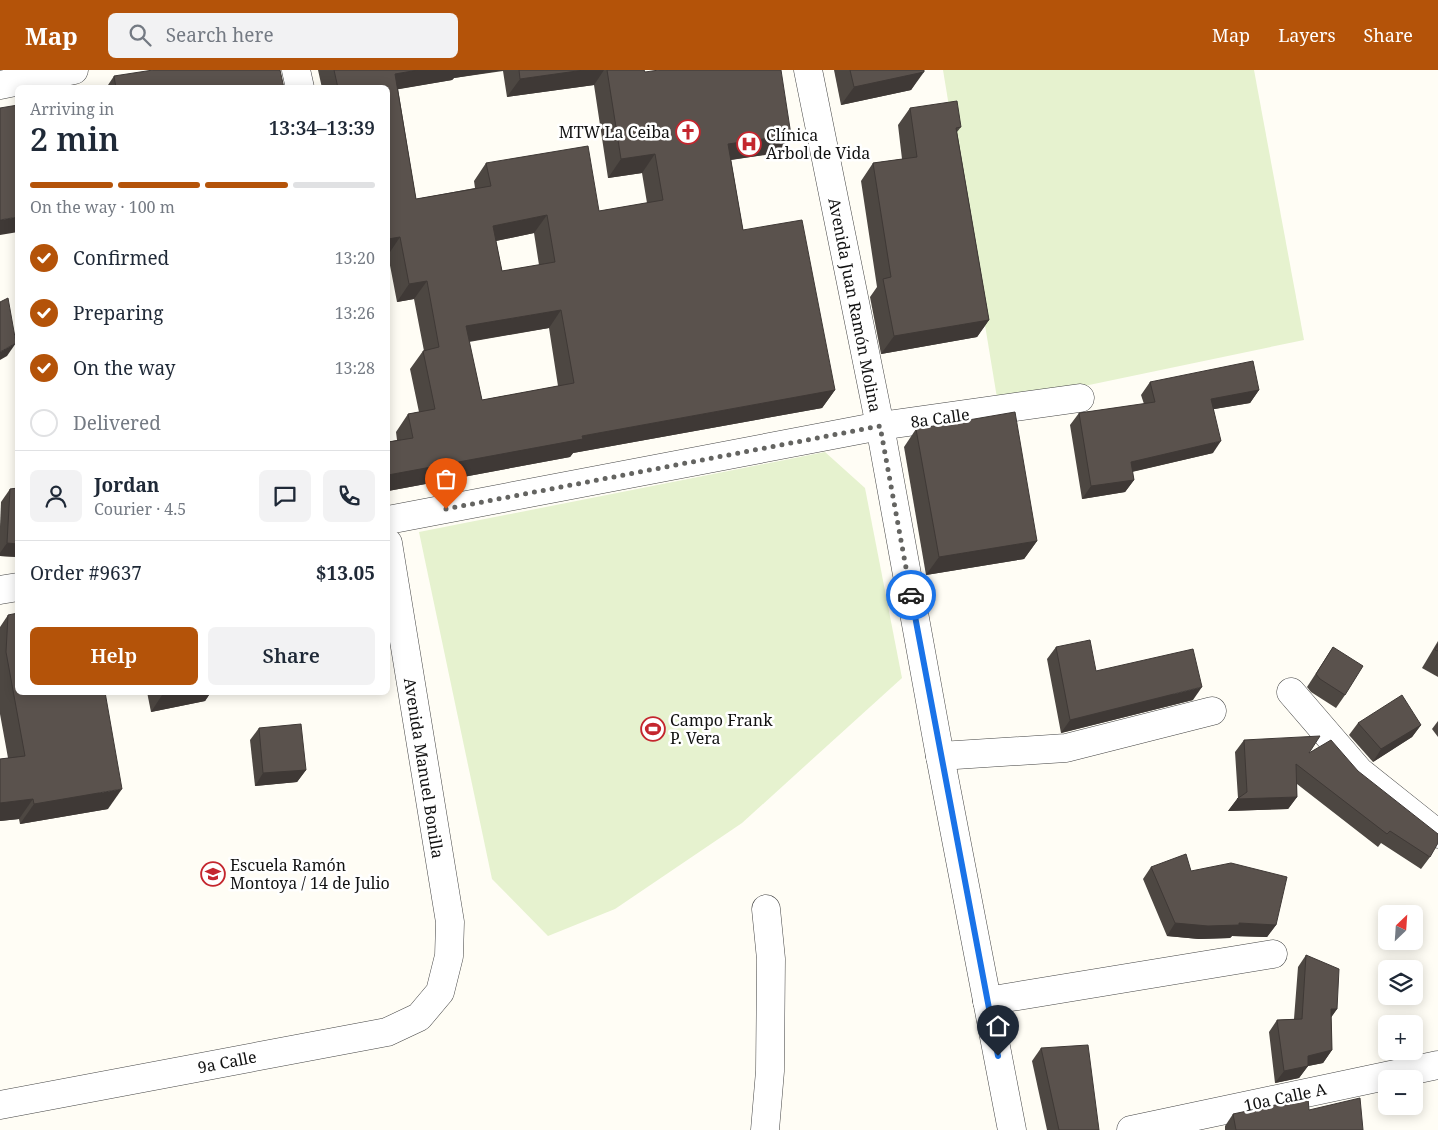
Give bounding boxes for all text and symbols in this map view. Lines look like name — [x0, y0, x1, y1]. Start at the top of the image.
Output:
search box — [108, 13, 458, 58]
text: Map — [25, 19, 78, 52]
icon: search — [126, 21, 154, 49]
text: Search here — [166, 22, 274, 48]
text: Map — [1212, 23, 1250, 47]
text: Layers — [1278, 23, 1336, 47]
text: Share — [1364, 23, 1413, 47]
text: Arriving in — [30, 98, 114, 120]
text: 13:34–13:39 — [269, 115, 375, 141]
text: 2 min — [30, 117, 119, 160]
church icon: MTW La Ceiba — [675, 119, 701, 145]
place label: MTW La Ceiba — [559, 121, 670, 143]
place label: Clínica Arbol de Vida — [766, 124, 870, 164]
hospital icon: Clínica Arbol de Vida — [736, 131, 762, 157]
text: On the way · 100 m — [30, 196, 175, 218]
street label: Avenida Juan Ramón Molina — [823, 196, 887, 414]
icon: check — [30, 244, 58, 272]
text: Confirmed — [73, 245, 169, 271]
text: 13:20 — [335, 247, 375, 269]
icon: check — [30, 299, 58, 327]
text: Preparing — [73, 300, 163, 326]
text: 13:26 — [335, 302, 375, 324]
icon: check — [30, 354, 58, 382]
text: On the way — [73, 355, 176, 381]
text: 13:28 — [335, 357, 375, 379]
street label: 8a Calle — [909, 403, 971, 433]
text: Delivered — [73, 410, 161, 436]
pin — [425, 458, 467, 509]
icon: bag — [432, 465, 460, 493]
button: person — [30, 470, 82, 522]
button: chat — [259, 470, 311, 522]
button: phone — [323, 470, 375, 522]
text: Jordan — [94, 472, 160, 498]
text: Courier · 4.5 — [94, 498, 186, 520]
text: Order #9637 — [30, 560, 142, 586]
text: $13.05 — [316, 560, 375, 586]
courier — [886, 570, 936, 620]
icon: car — [897, 581, 925, 609]
button: Help — [30, 627, 198, 685]
button: Share — [208, 627, 375, 685]
street label: Avenida Manuel Bonilla — [399, 676, 449, 860]
place label: Campo Frank P. Vera — [670, 709, 773, 749]
sports icon: Campo Frank P. Vera — [640, 716, 666, 742]
place label: Escuela Ramón Montoya / 14 de Julio — [230, 854, 390, 894]
school or university icon: Escuela Ramón Montoya / 14 de Julio — [200, 861, 226, 887]
north arrow — [1378, 905, 1422, 950]
map controls — [1378, 905, 1423, 1115]
button: layers — [1378, 960, 1423, 1005]
pin — [977, 1005, 1019, 1056]
icon: home — [984, 1012, 1012, 1040]
button: + — [1378, 1015, 1423, 1060]
street label: 9a Calle — [196, 1046, 258, 1078]
button: − — [1378, 1070, 1423, 1115]
street label: 10a Calle A — [1242, 1077, 1329, 1116]

